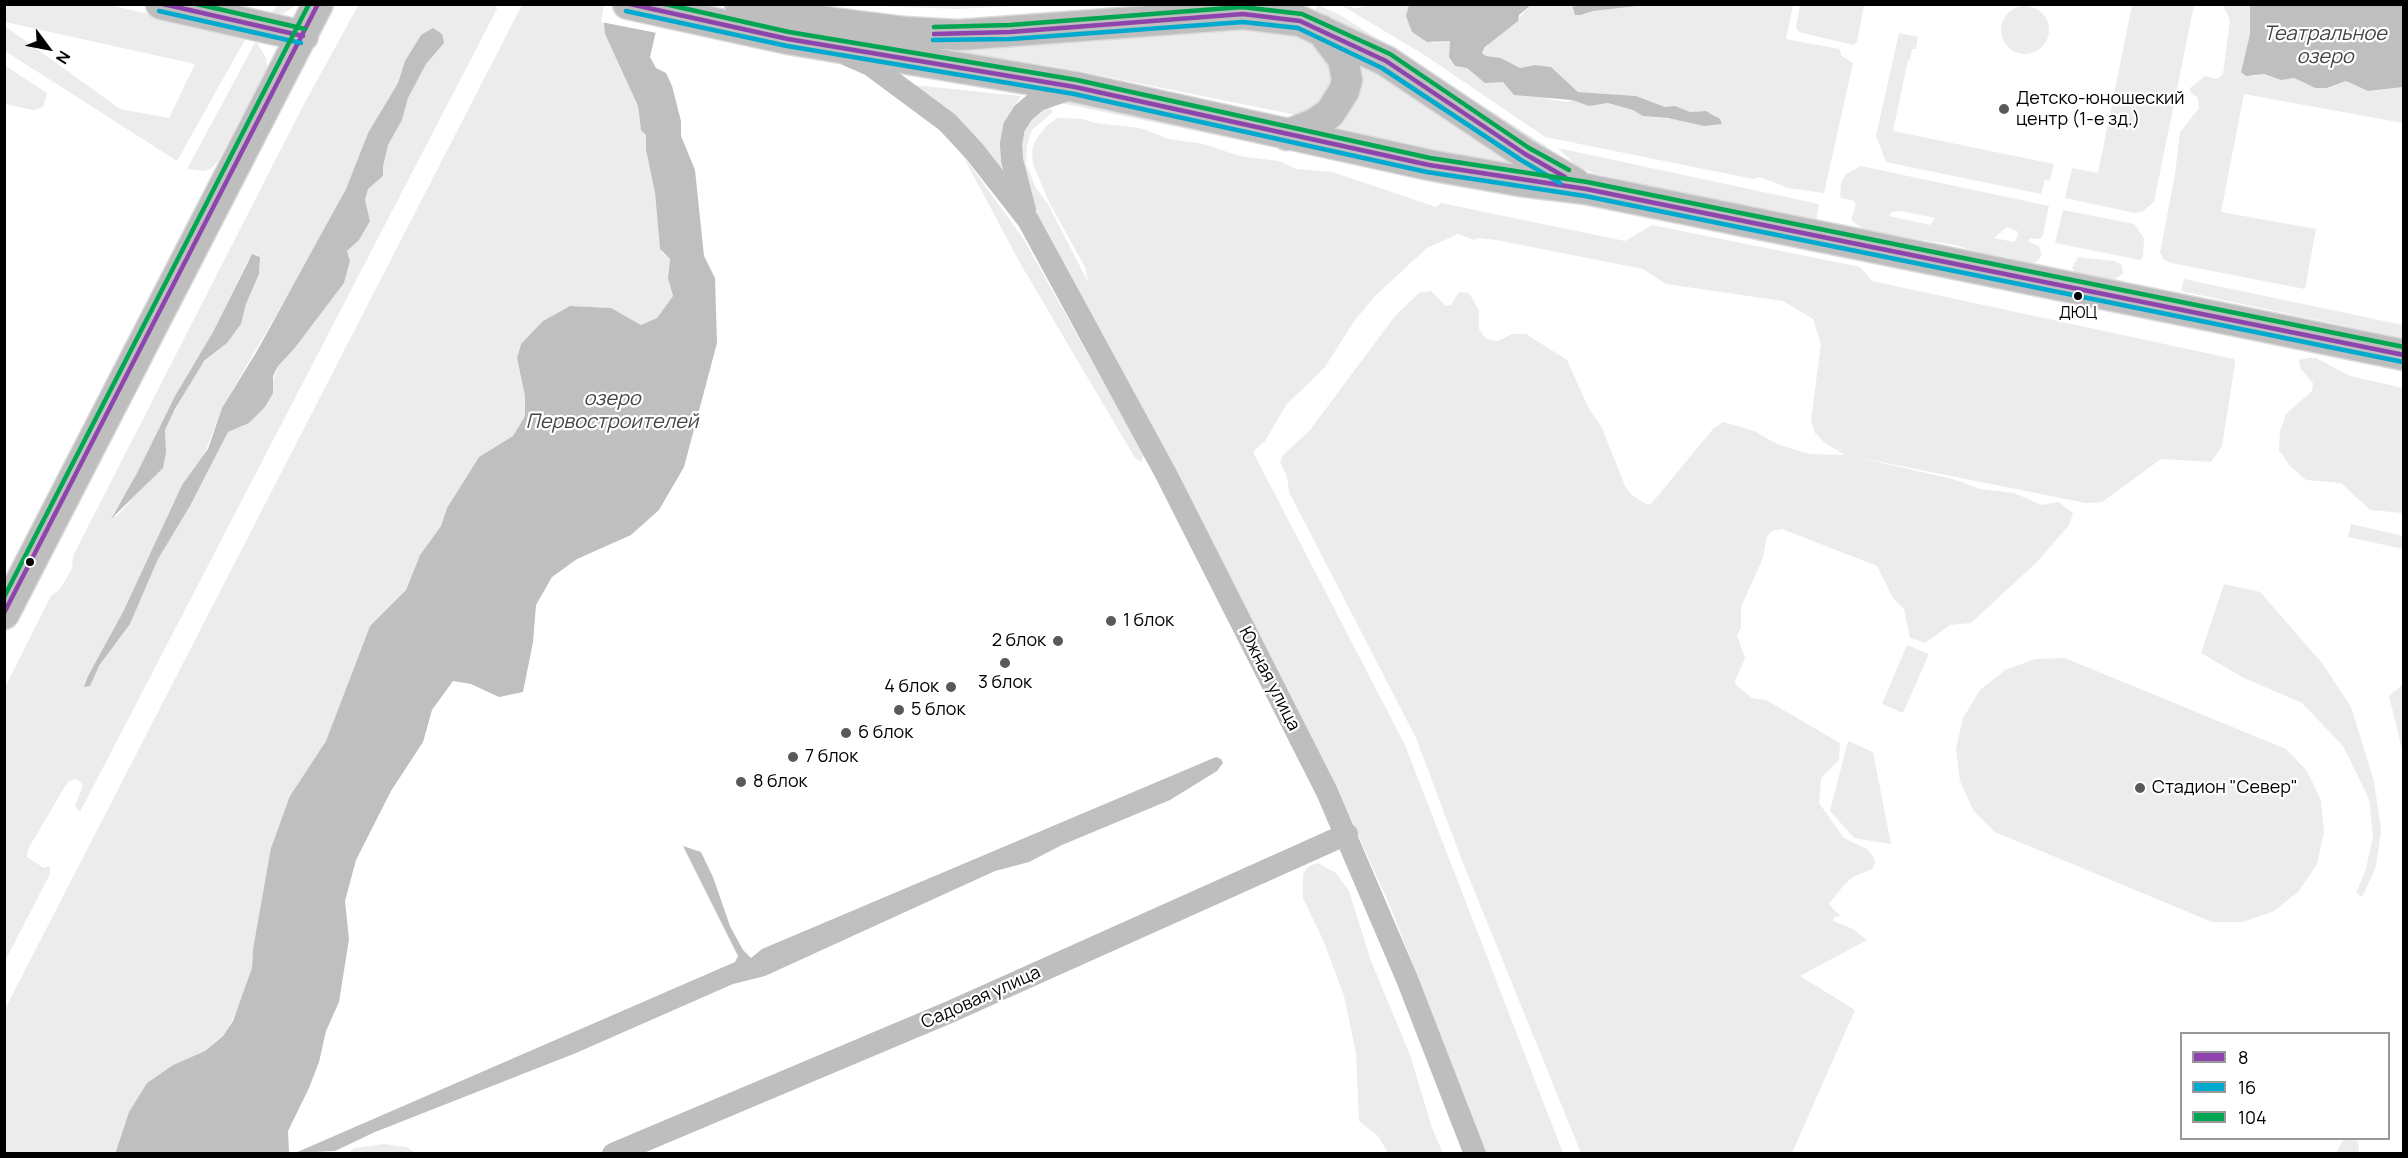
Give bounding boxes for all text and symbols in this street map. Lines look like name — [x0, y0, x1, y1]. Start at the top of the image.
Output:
north arrow — [18, 18, 78, 78]
water label: Театральное озеро — [2263, 22, 2387, 69]
text: N — [51, 47, 76, 68]
place label: Детско-юношеский центр (1-е зд.) — [2016, 88, 2185, 130]
marker: Детско-юношеский центр (1-е зд.) — [1997, 102, 2011, 116]
marker: ДЮЦ — [2072, 290, 2084, 302]
place label: ДЮЦ — [2059, 304, 2097, 324]
water label: озеро Первостроителей — [526, 387, 698, 434]
unlabelled marker — [24, 556, 36, 568]
place label: 1 блок — [1123, 610, 1174, 632]
marker: 1 блок — [1104, 614, 1118, 628]
street label: Южная улица — [1234, 623, 1304, 735]
place label: 2 блок — [992, 630, 1046, 652]
marker: 2 блок — [1051, 634, 1065, 648]
marker: 3 блок — [998, 656, 1012, 670]
place label: 3 блок — [978, 672, 1032, 694]
place label: 4 блок — [884, 676, 939, 698]
marker: 4 блок — [944, 680, 958, 694]
place label: 5 блок — [911, 699, 965, 721]
marker: 5 блок — [892, 703, 906, 717]
place label: 6 блок — [858, 722, 913, 744]
marker: 6 блок — [839, 726, 853, 740]
place label: 7 блок — [805, 746, 858, 768]
marker: 7 блок — [786, 750, 800, 764]
place label: 8 блок — [753, 771, 807, 793]
marker: 8 блок — [734, 775, 748, 789]
place label: Стадион "Север" — [2152, 777, 2298, 799]
marker: Стадион "Север" — [2133, 781, 2147, 795]
street label: Садовая улица — [918, 962, 1044, 1034]
legend — [2180, 1032, 2390, 1140]
text: 8 — [2238, 1045, 2248, 1069]
text: 16 — [2238, 1075, 2256, 1099]
text: 104 — [2238, 1105, 2267, 1129]

